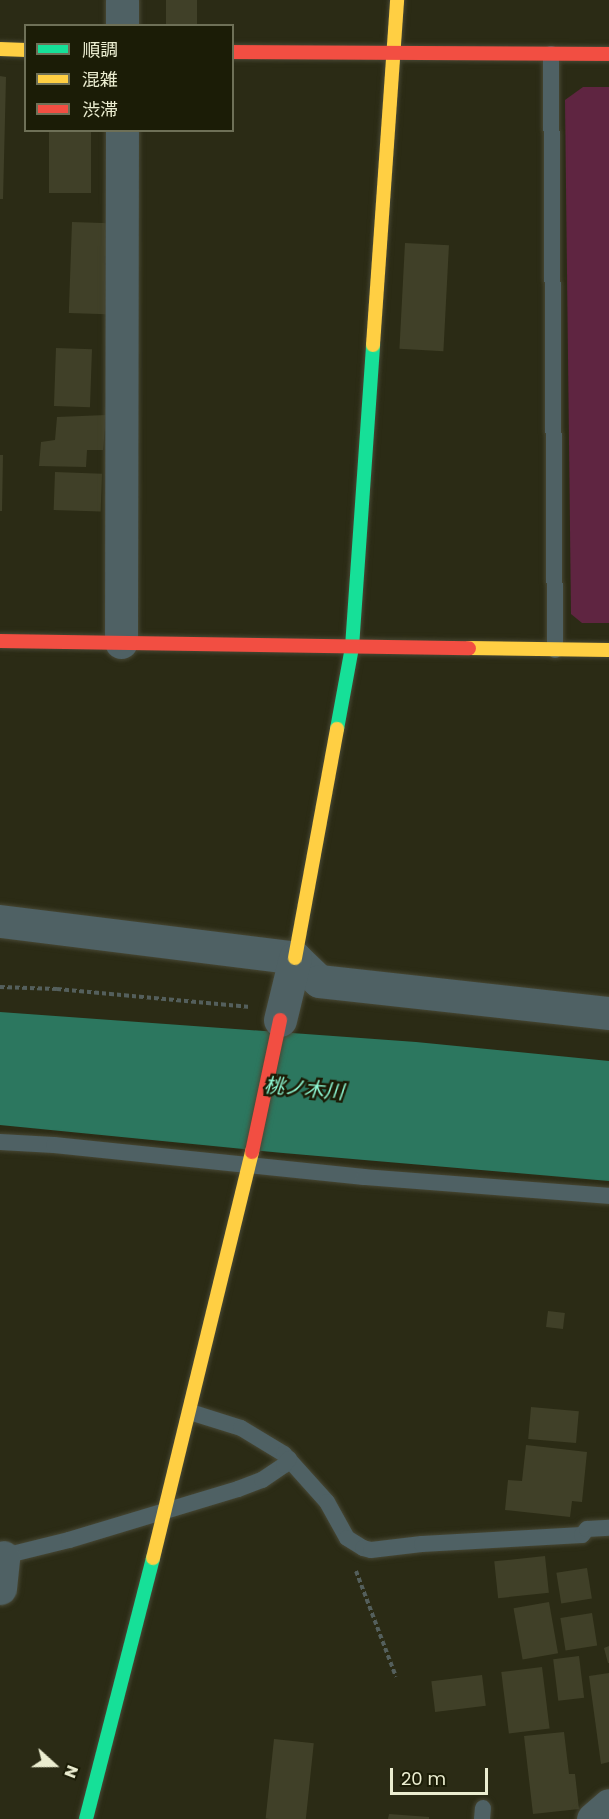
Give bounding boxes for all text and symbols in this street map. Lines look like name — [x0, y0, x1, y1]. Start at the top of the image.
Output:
legend — [24, 24, 234, 132]
text: 順調 — [82, 37, 118, 62]
text: 混雑 — [82, 67, 118, 92]
text: 渋滞 — [82, 97, 118, 122]
water label: 桃ノ木川 — [263, 1074, 345, 1104]
north arrow — [24, 1735, 84, 1795]
scale bar — [393, 1756, 490, 1794]
text: N — [58, 1762, 84, 1781]
text: 20 m — [401, 1766, 446, 1791]

